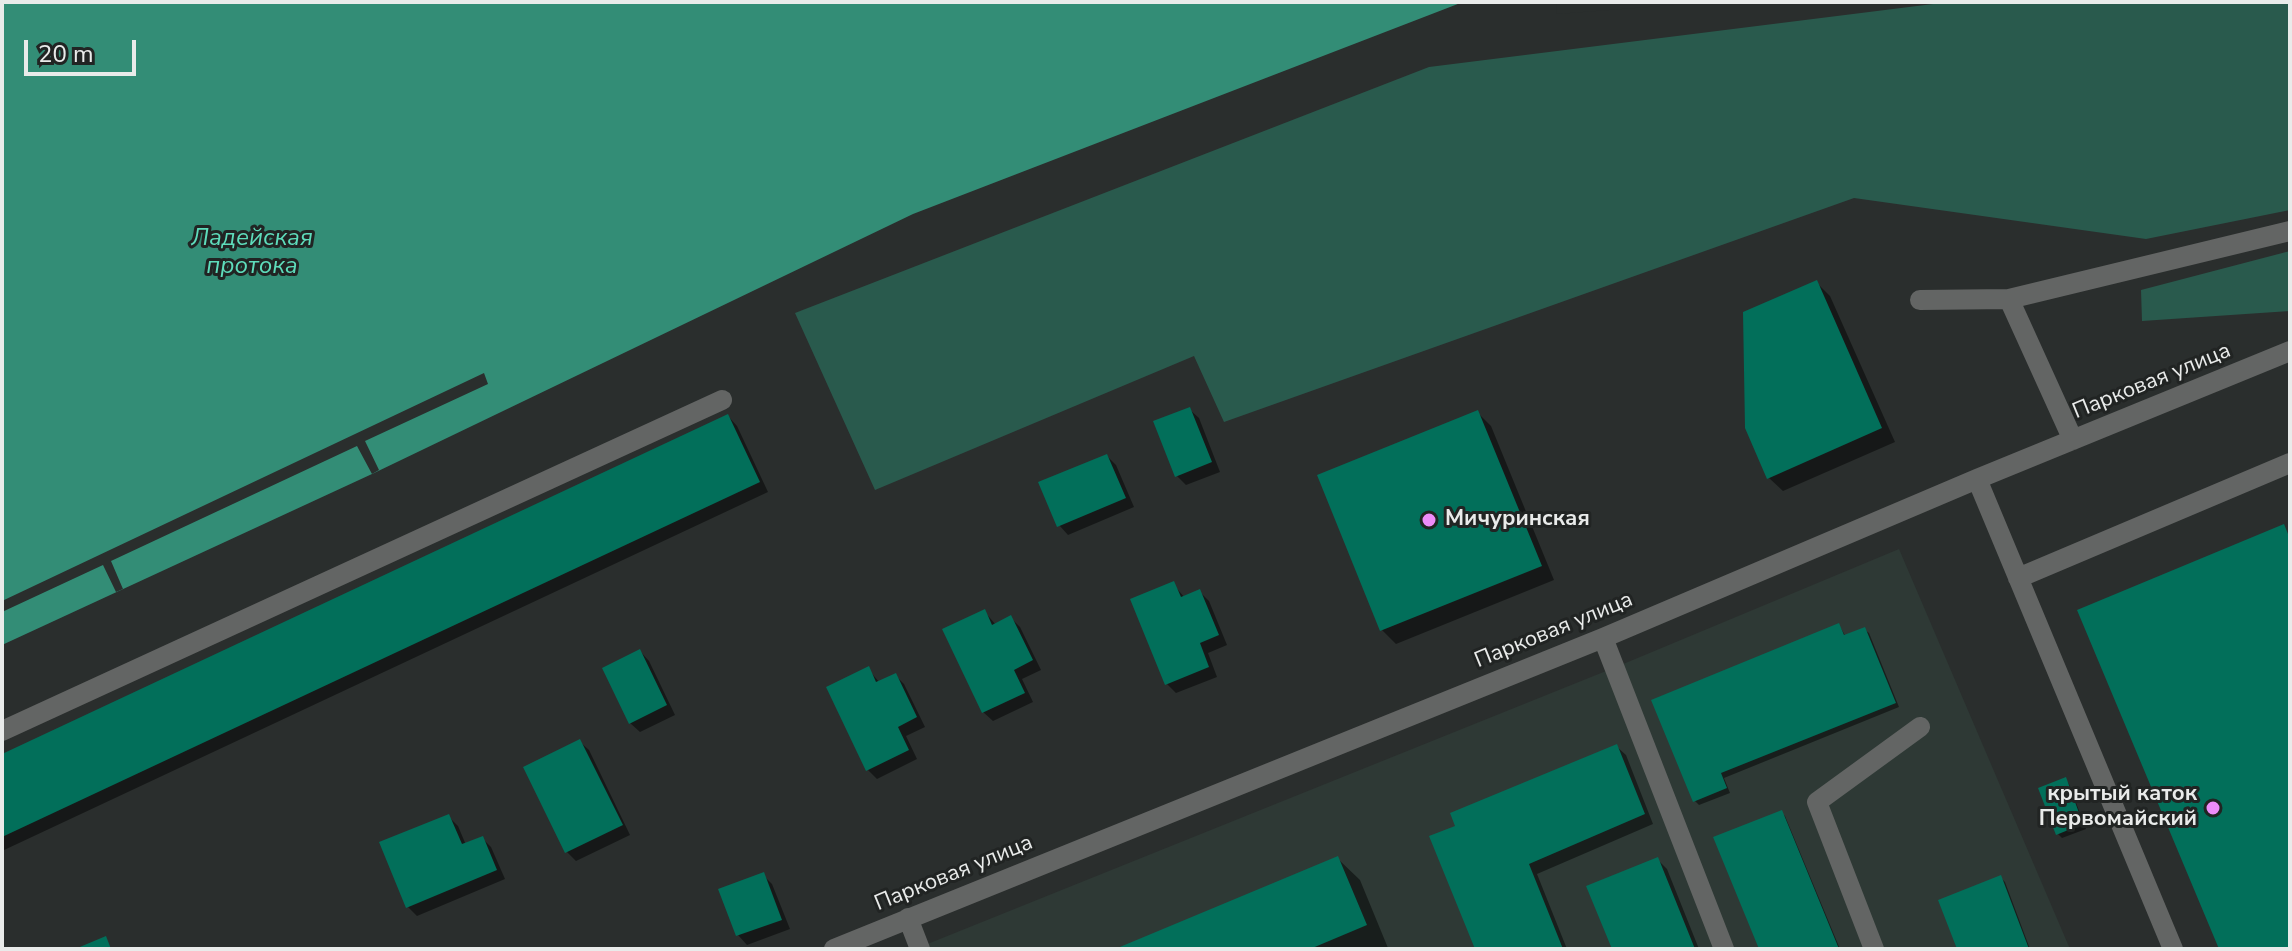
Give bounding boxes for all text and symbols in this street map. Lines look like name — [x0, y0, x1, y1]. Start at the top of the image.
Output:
scale bar — [28, 24, 140, 74]
text: 20 m — [38, 38, 94, 70]
water label: Ладейская протока — [191, 225, 313, 281]
street label: Парковая улица — [2069, 338, 2235, 426]
place label: Мичуринская — [1445, 507, 1590, 533]
marker: Мичуринская — [1420, 511, 1438, 529]
street label: Парковая улица — [1471, 587, 1637, 675]
place label: крытый каток Первомайский — [2039, 782, 2197, 834]
marker: крытый каток Первомайский — [2204, 799, 2222, 817]
street label: Парковая улица — [871, 830, 1037, 918]

